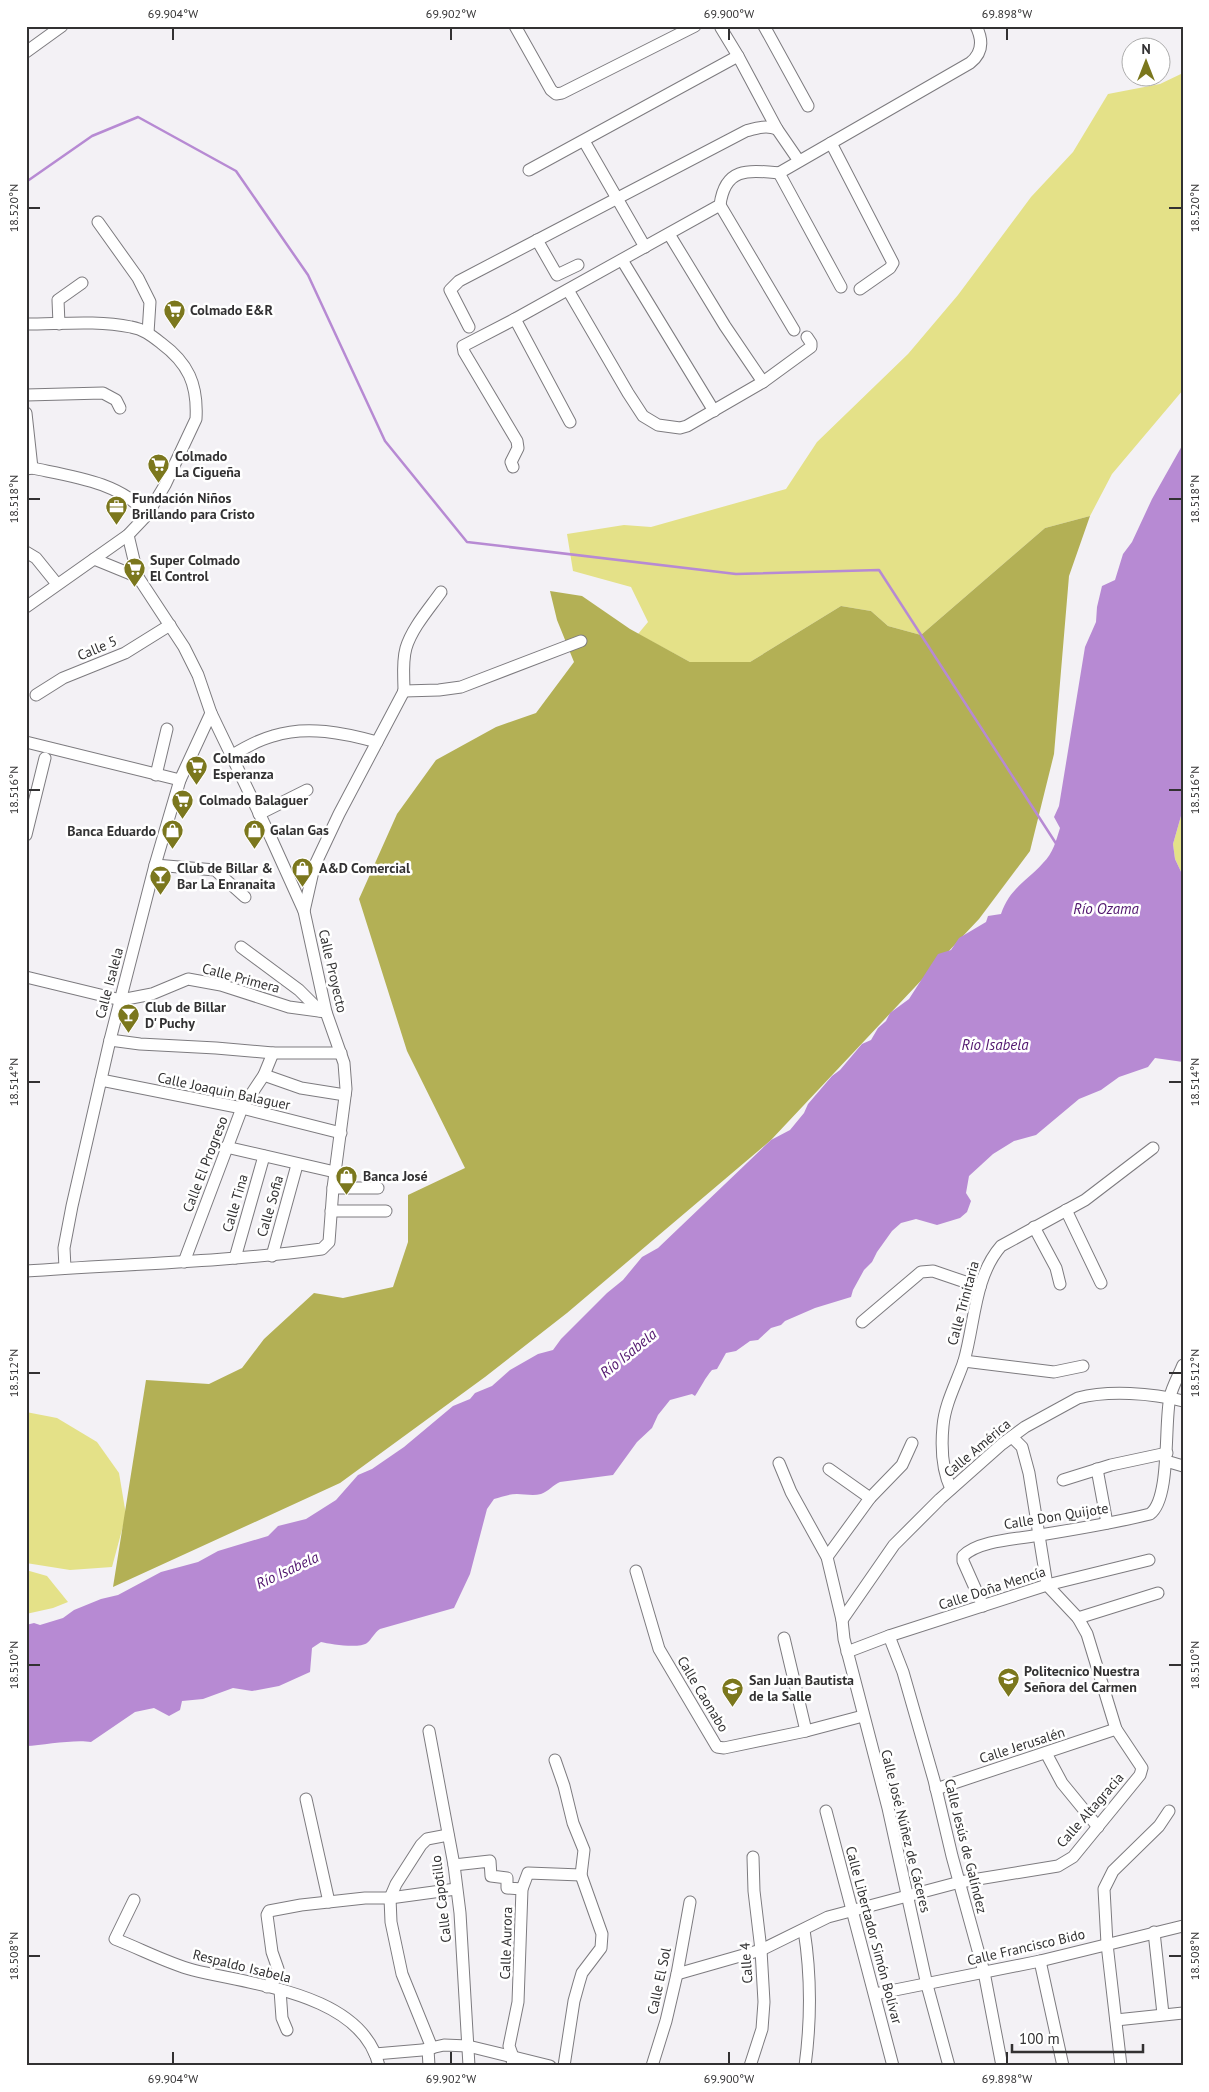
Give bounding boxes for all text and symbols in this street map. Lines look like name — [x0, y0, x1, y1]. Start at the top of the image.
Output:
text: 69.904°W — [148, 6, 198, 21]
text: 69.902°W — [426, 6, 476, 21]
text: 69.900°W — [704, 6, 754, 21]
text: 69.898°W — [982, 6, 1032, 21]
north arrow — [1122, 38, 1172, 88]
text: N — [1141, 40, 1151, 58]
text: 18.520°N — [6, 184, 21, 232]
text: 18.520°N — [1187, 184, 1202, 232]
supermarket icon: Colmado E&R — [162, 298, 186, 329]
place label: Colmado E&R — [190, 301, 273, 319]
place label: Colmado La Cigueña — [175, 447, 241, 481]
supermarket icon: Colmado La Cigueña — [147, 452, 171, 483]
text: 18.518°N — [6, 475, 21, 523]
text: 18.518°N — [1187, 475, 1202, 523]
place label: Fundación Niños Brillando para Cristo — [132, 489, 255, 523]
office icon: Fundación Niños Brillando para Cristo — [104, 494, 128, 525]
place label: Super Colmado El Control — [150, 551, 241, 585]
supermarket icon: Super Colmado El Control — [122, 556, 146, 587]
street label: Calle 5 — [74, 632, 120, 664]
place label: Colmado Esperanza — [213, 749, 274, 783]
supermarket icon: Colmado Esperanza — [185, 754, 209, 785]
text: 18.516°N — [6, 766, 21, 814]
text: 18.516°N — [1187, 766, 1202, 814]
supermarket icon: Colmado Balaguer — [171, 788, 195, 819]
place label: Colmado Balaguer — [199, 791, 308, 809]
shop icon: Galan Gas — [242, 818, 266, 849]
shop icon: Banca Eduardo — [160, 819, 184, 850]
place label: Galan Gas — [270, 821, 329, 839]
place label: Banca Eduardo — [67, 822, 156, 840]
shop icon: A&D Comercial — [291, 856, 315, 887]
place label: Club de Billar & Bar La Enranaita — [177, 859, 275, 893]
place label: A&D Comercial — [319, 859, 411, 877]
bar icon: Club de Billar & Bar La Enranaita — [149, 864, 173, 895]
water label: Río Ozama — [1073, 899, 1140, 918]
street label: Calle Proyecto — [315, 928, 351, 1014]
street label: Calle Isalela — [91, 945, 127, 1021]
street label: Calle Primera — [200, 959, 282, 997]
place label: Club de Billar D' Puchy — [145, 998, 226, 1032]
bar icon: Club de Billar D' Puchy — [117, 1003, 141, 1034]
water label: Río Isabela — [961, 1035, 1029, 1054]
text: 18.514°N — [6, 1058, 21, 1106]
text: 18.514°N — [1187, 1058, 1202, 1106]
street label: Calle Joaquin Balaguer — [156, 1068, 292, 1114]
street label: Calle El Progreso — [178, 1113, 232, 1215]
shop icon: Banca José — [335, 1164, 359, 1195]
place label: Banca José — [363, 1167, 428, 1185]
street label: Calle Tina — [218, 1172, 252, 1234]
street label: Calle Sofia — [253, 1173, 287, 1239]
street label: Calle Trinitaria — [943, 1259, 983, 1347]
water label: Río Isabela — [596, 1324, 661, 1382]
text: 18.512°N — [6, 1349, 21, 1397]
text: 18.512°N — [1187, 1349, 1202, 1397]
street label: Calle América — [940, 1415, 1014, 1481]
street label: Calle Don Quijote — [1002, 1499, 1110, 1533]
water label: Río Isabela — [253, 1547, 322, 1593]
street label: Calle Doña Mencía — [936, 1562, 1048, 1614]
text: 18.510°N — [6, 1641, 21, 1689]
text: 18.510°N — [1187, 1641, 1202, 1689]
street label: Calle Caonabo — [673, 1653, 733, 1735]
place label: Politecnico Nuestra Señora del Carmen — [1024, 1662, 1140, 1696]
school or university icon: Politecnico Nuestra Señora del Carmen — [996, 1667, 1020, 1698]
place label: San Juan Bautista de la Salle — [749, 1671, 854, 1705]
school or university icon: San Juan Bautista de la Salle — [721, 1676, 745, 1707]
street label: Calle Jerusalén — [977, 1723, 1067, 1767]
street label: Calle José Núñez de Cáceres — [877, 1748, 935, 1914]
street label: Calle Altagracia — [1053, 1769, 1127, 1851]
street label: Calle Jesús de Galíndez — [941, 1777, 991, 1915]
street label: Calle Libertador Simón Bolívar — [842, 1844, 906, 2026]
street label: Calle Capotillo — [427, 1854, 455, 1944]
street label: Calle Aurora — [496, 1906, 516, 1980]
street label: Calle Francisco Bido — [965, 1925, 1087, 1969]
text: 18.508°N — [6, 1932, 21, 1980]
text: 18.508°N — [1187, 1932, 1202, 1980]
street label: Calle 4 — [736, 1941, 756, 1984]
street label: Respaldo Isabela — [191, 1945, 293, 1987]
street label: Calle El Sol — [643, 1946, 675, 2016]
scale bar — [1012, 2022, 1143, 2054]
text: 100 m — [1019, 2029, 1060, 2048]
text: 69.904°W — [148, 2071, 198, 2086]
text: 69.902°W — [426, 2071, 476, 2086]
text: 69.900°W — [704, 2071, 754, 2086]
text: 69.898°W — [982, 2071, 1032, 2086]

